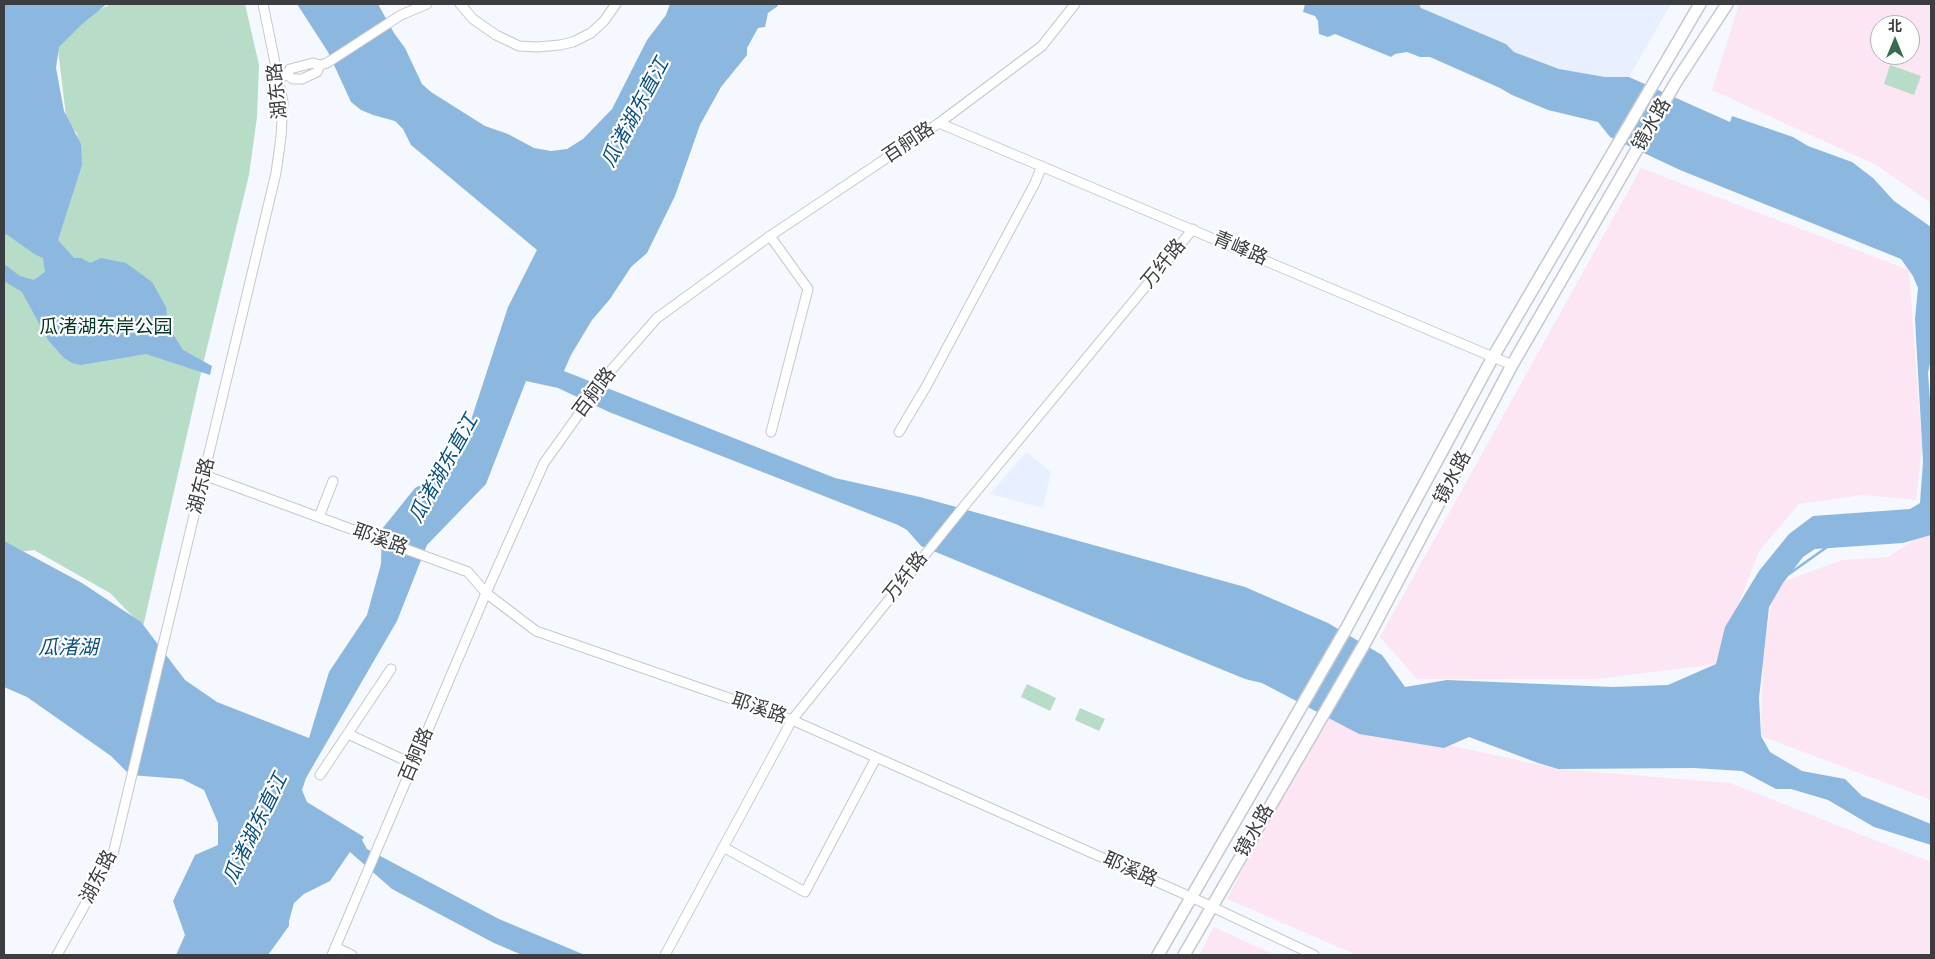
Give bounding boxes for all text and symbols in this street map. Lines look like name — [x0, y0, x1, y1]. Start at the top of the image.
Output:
north arrow — [1870, 15, 1920, 65]
text: 北 — [1888, 17, 1902, 35]
water label: 瓜渚湖东直江 — [597, 54, 675, 172]
street label: 湖东路 — [264, 61, 292, 121]
street label: 镜水路 — [1628, 95, 1676, 155]
street label: 百舸路 — [879, 118, 939, 168]
street label: 青峰路 — [1209, 227, 1271, 271]
street label: 万纤路 — [1137, 235, 1191, 293]
park label: 瓜渚湖东岸公园 — [40, 317, 172, 339]
street label: 百舸路 — [569, 363, 621, 423]
water label: 瓜渚湖东直江 — [404, 411, 484, 527]
street label: 镜水路 — [1430, 447, 1476, 509]
street label: 湖东路 — [184, 456, 220, 516]
street label: 耶溪路 — [349, 520, 411, 560]
street label: 万纤路 — [879, 548, 933, 606]
water label: 瓜渚湖 — [38, 637, 98, 661]
street label: 耶溪路 — [728, 689, 790, 729]
street label: 百舸路 — [395, 724, 439, 786]
water label: 瓜渚湖东直江 — [219, 770, 293, 888]
street label: 镜水路 — [1231, 801, 1279, 861]
street label: 湖东路 — [76, 846, 122, 908]
street label: 耶溪路 — [1099, 848, 1161, 892]

